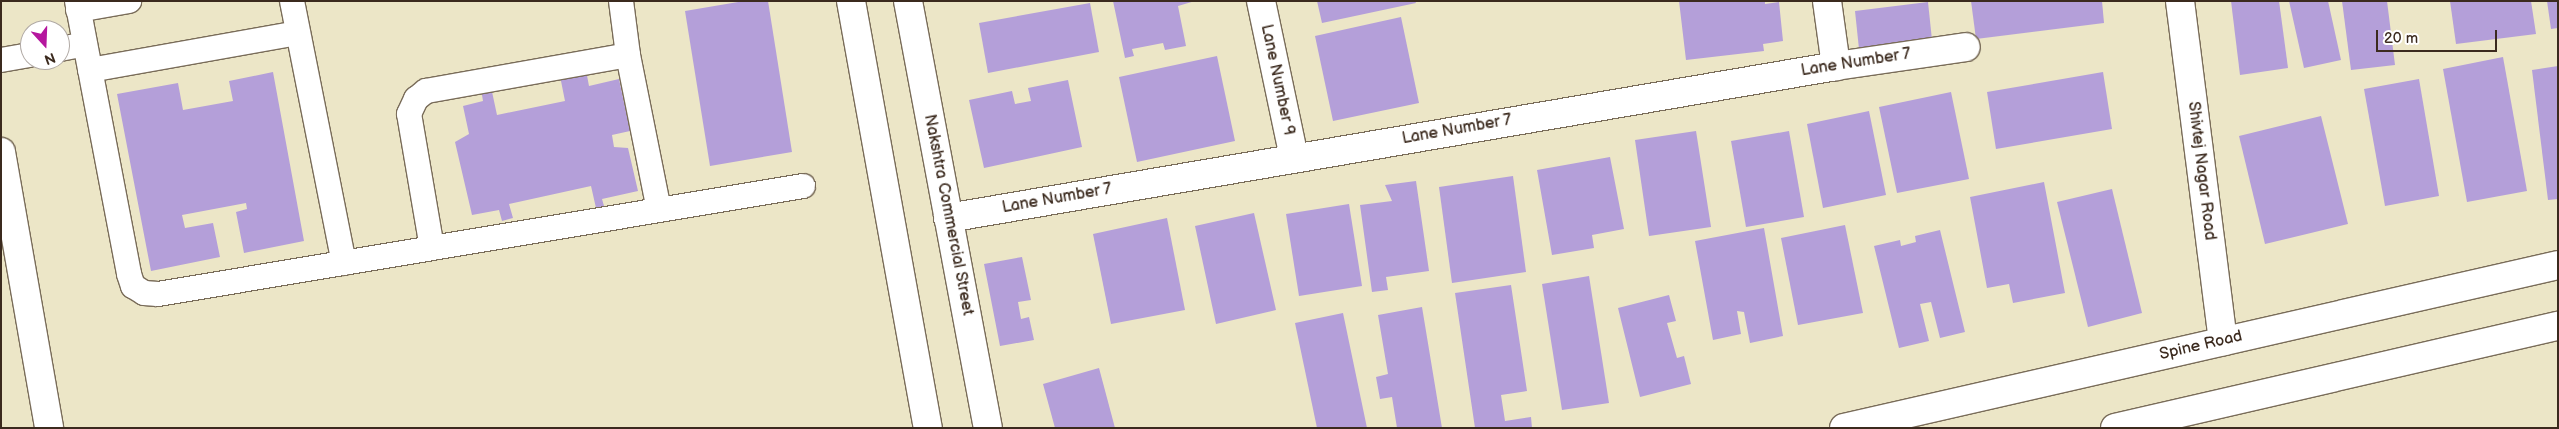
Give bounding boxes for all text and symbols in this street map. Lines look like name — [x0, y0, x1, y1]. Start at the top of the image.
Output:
north arrow — [20, 20, 70, 70]
scale bar — [2379, 20, 2500, 52]
street label: Lane Number 9 — [1256, 23, 1298, 137]
text: 20 m — [2384, 29, 2418, 48]
street label: Lane Number 7 — [1799, 45, 1913, 81]
text: N — [42, 49, 58, 68]
street label: Shivtej Nagar Road — [2183, 101, 2219, 241]
street label: Lane Number 7 — [1400, 111, 1514, 149]
street label: Nakshtra Commercial Street — [919, 113, 977, 317]
street label: Lane Number 7 — [1000, 180, 1114, 218]
street label: Spine Road — [2158, 327, 2244, 365]

